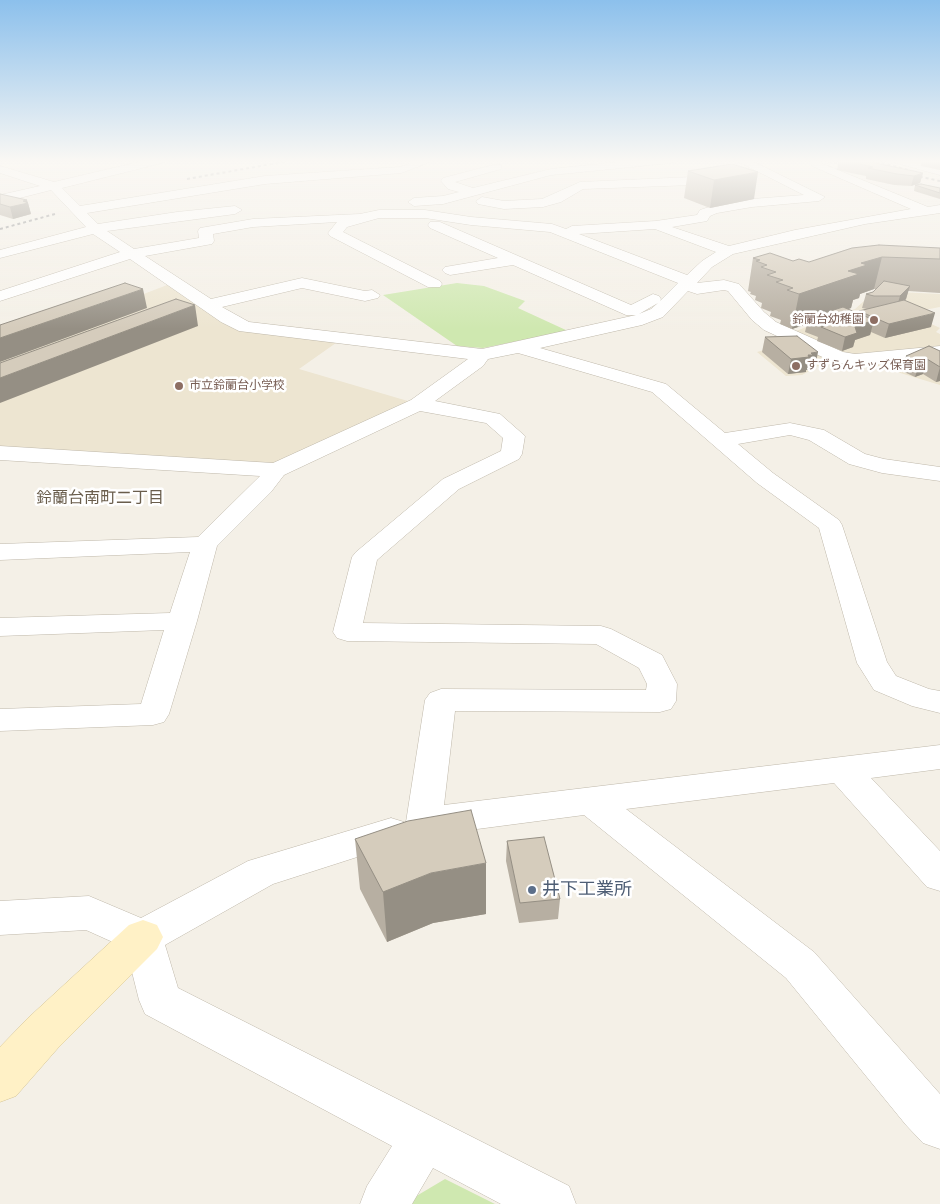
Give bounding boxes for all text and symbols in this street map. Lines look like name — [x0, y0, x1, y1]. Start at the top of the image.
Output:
place label: 鈴蘭台幼稚園 — [792, 313, 864, 327]
marker: 鈴蘭台幼稚園 — [868, 314, 880, 326]
place label: すずらんキッズ保育園 — [806, 359, 926, 373]
marker: すずらんキッズ保育園 — [790, 360, 802, 372]
place label: 市立鈴蘭台小学校 — [189, 379, 285, 393]
marker: 市立鈴蘭台小学校 — [173, 380, 185, 392]
district label: 鈴蘭台南町二丁目 — [36, 488, 164, 508]
place label: 井下工業所 — [542, 879, 632, 901]
marker: 井下工業所 — [526, 884, 538, 896]

